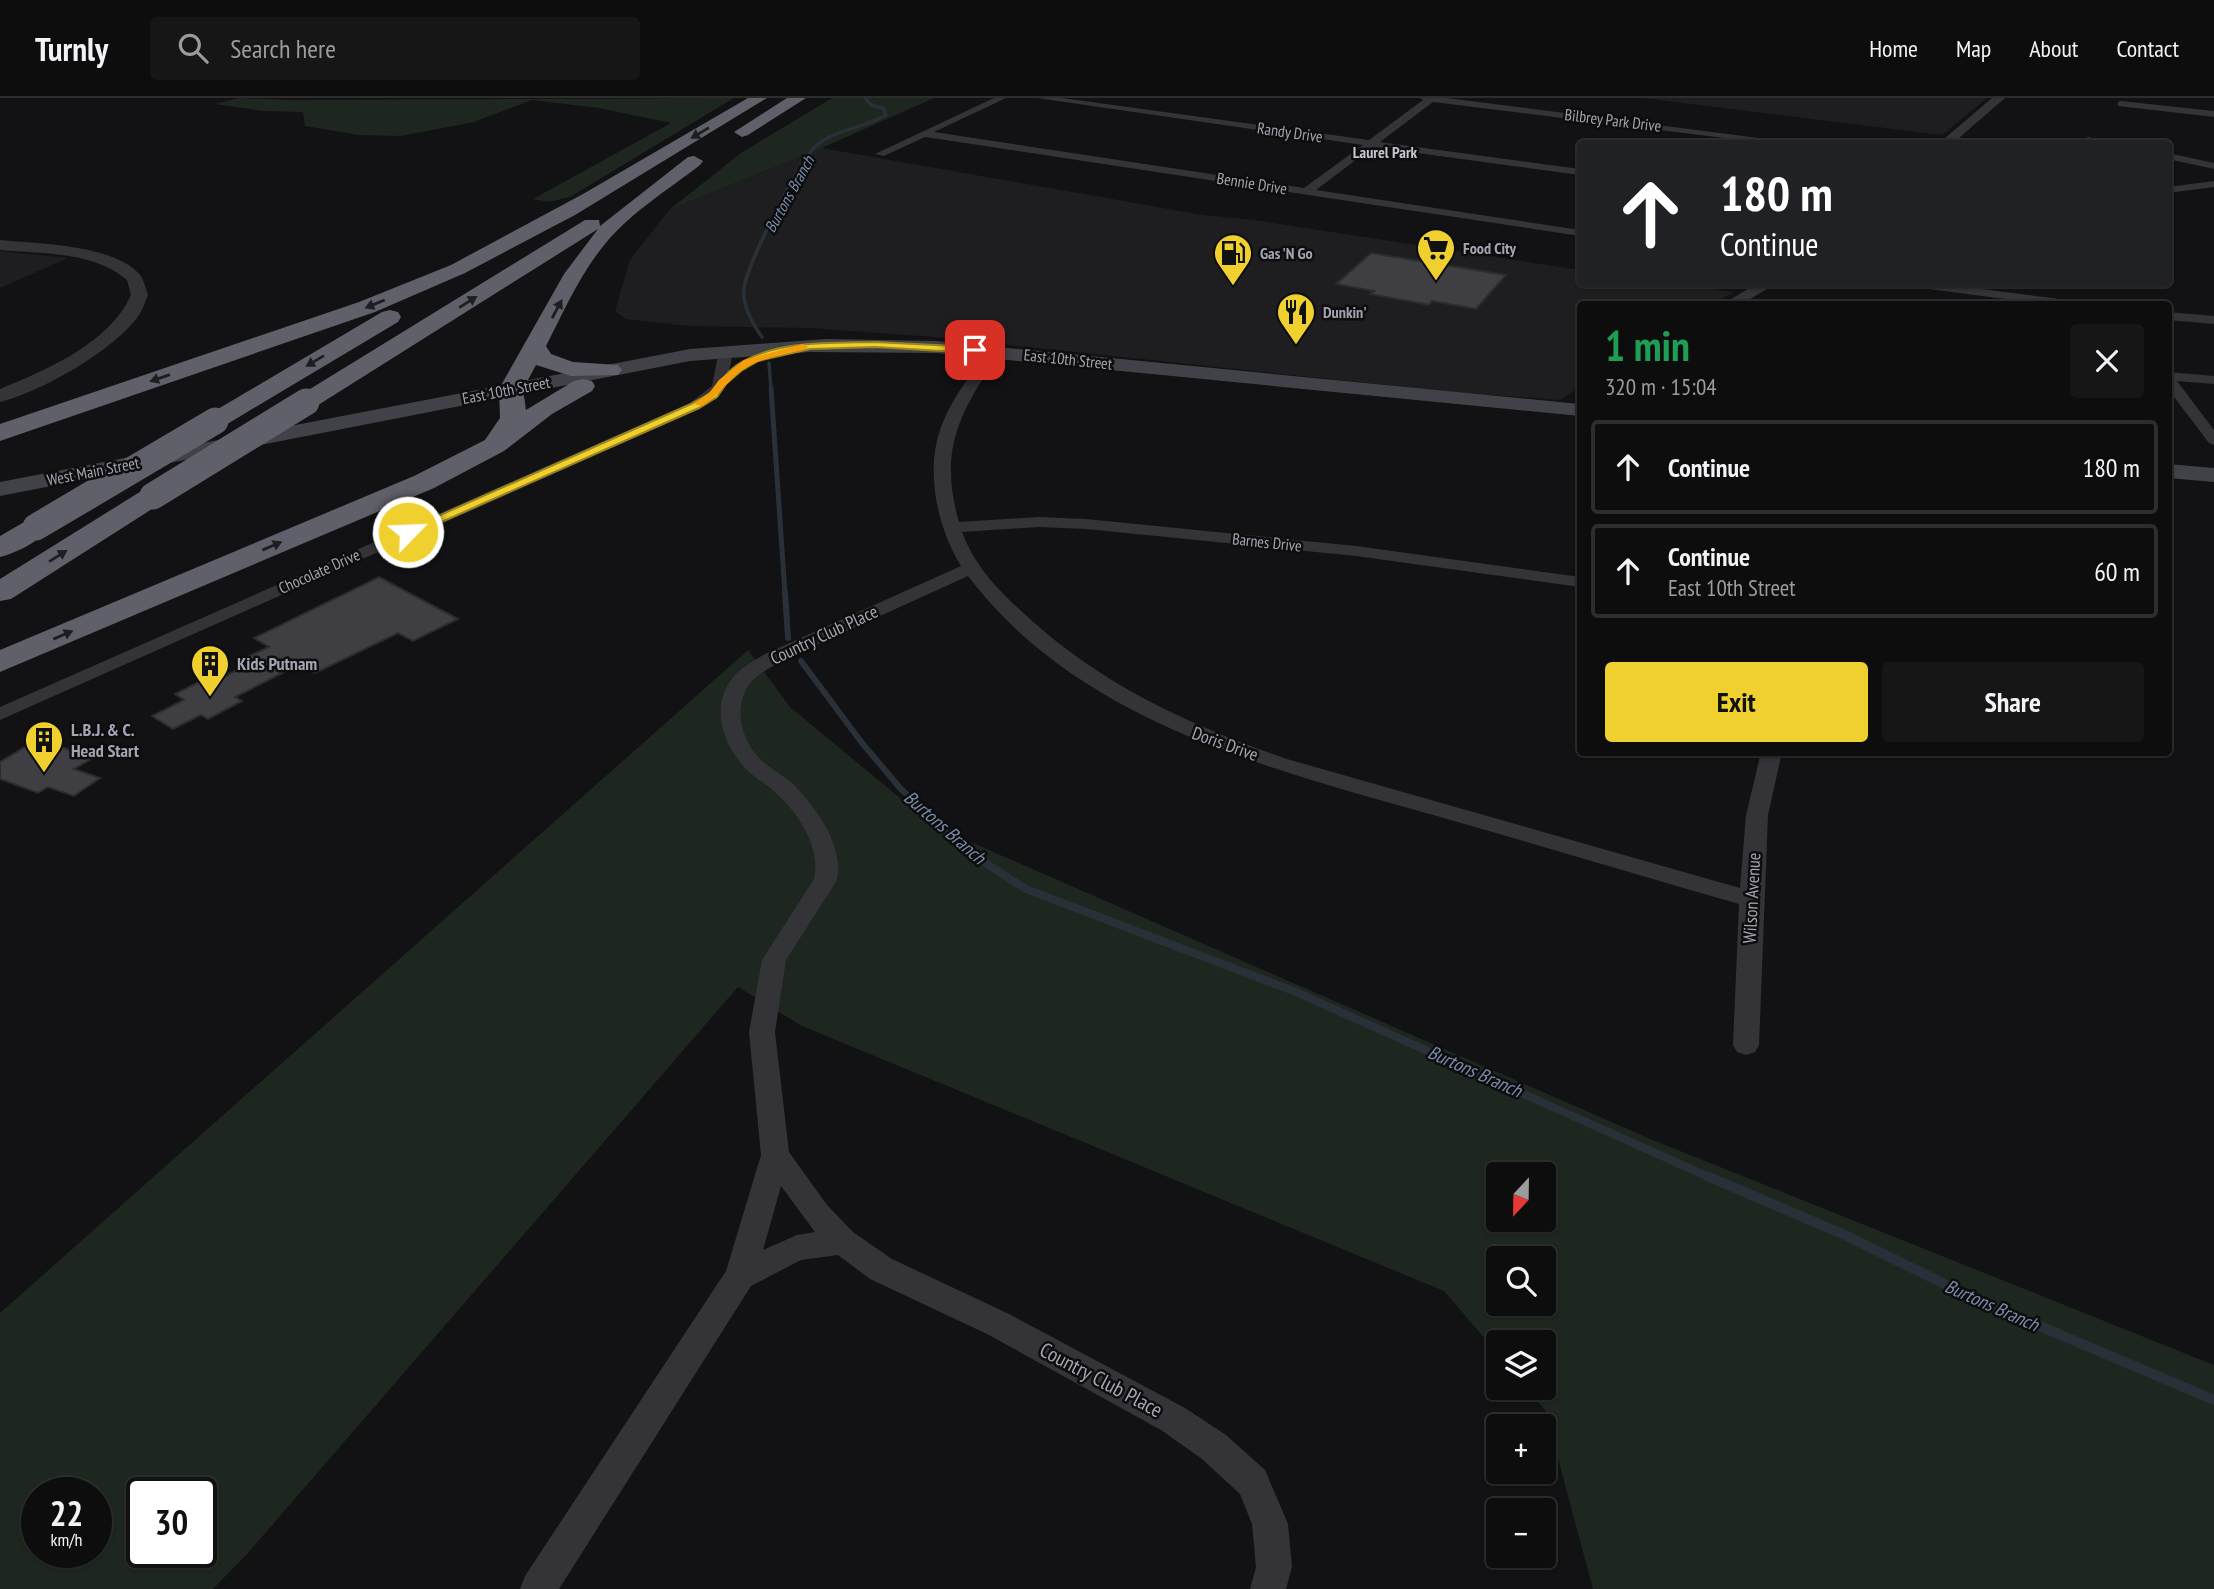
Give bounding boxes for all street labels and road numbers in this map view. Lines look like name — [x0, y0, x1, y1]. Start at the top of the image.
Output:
street label: Bilbrey Park Drive — [1564, 104, 1662, 136]
street label: Randy Drive — [1256, 118, 1324, 146]
street label: Bennie Drive — [1215, 168, 1289, 198]
street label: East 10th Street — [1023, 344, 1114, 374]
street label: East 10th Street — [460, 372, 552, 408]
street label: West Main Street — [45, 452, 141, 490]
street label: Barnes Drive — [1231, 528, 1303, 556]
street label: Chocolate Drive — [275, 544, 363, 598]
street label: Country Club Place — [766, 600, 881, 670]
street label: Doris Drive — [1189, 721, 1261, 766]
street label: Wilson Avenue — [1738, 852, 1765, 944]
street label: Country Club Place — [1035, 1336, 1167, 1423]

